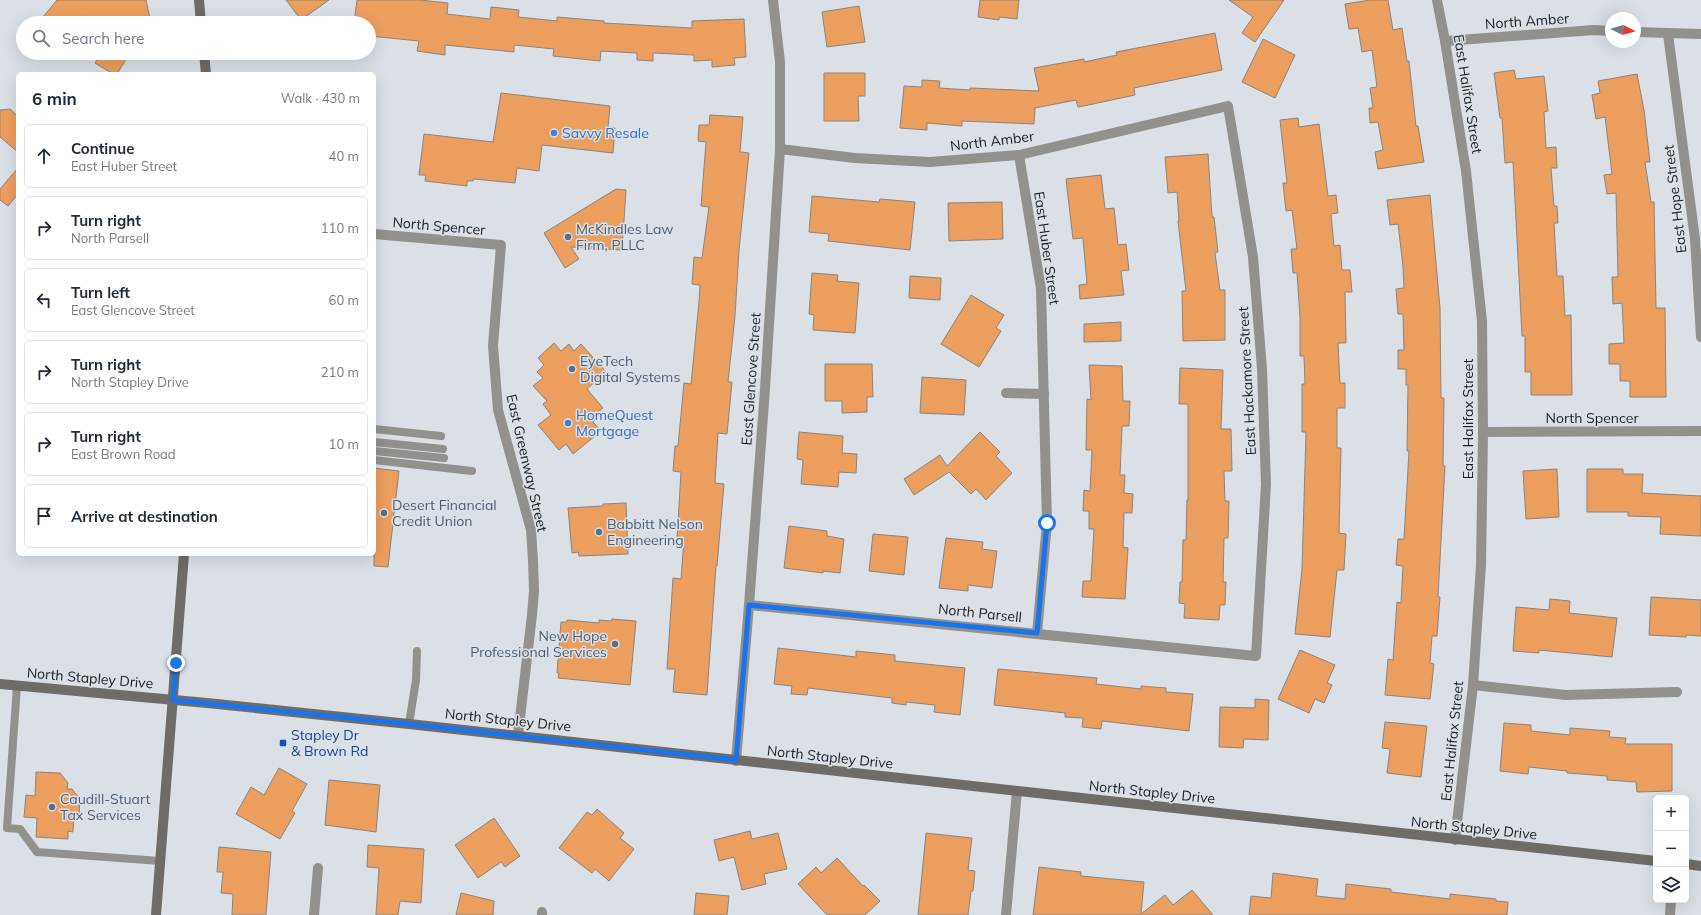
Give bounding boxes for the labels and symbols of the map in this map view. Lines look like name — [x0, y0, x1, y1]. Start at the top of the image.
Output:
street label: North Amber — [1484, 9, 1571, 33]
north arrow — [1605, 12, 1641, 48]
street label: East Halifax Street — [1450, 33, 1486, 155]
place label: Savvy Resale — [562, 124, 649, 142]
street label: North Amber — [949, 127, 1036, 155]
marker: Savvy Resale — [549, 128, 559, 138]
street label: East Hope Street — [1659, 144, 1691, 254]
street label: East Huber Street — [1030, 190, 1064, 306]
street label: North Spencer — [392, 213, 487, 239]
place label: McKindles Law Firm, PLLC — [576, 220, 673, 254]
marker: McKindles Law Firm, PLLC — [563, 232, 573, 242]
street label: East Hackamore Street — [1234, 306, 1260, 456]
street label: East Glencove Street — [737, 312, 765, 446]
place label: EyeTech Digital Systems — [580, 352, 680, 386]
street label: East Halifax Street — [1459, 359, 1477, 479]
marker: EyeTech Digital Systems — [567, 364, 577, 374]
street label: East Greenway Street — [502, 392, 552, 534]
place label: HomeQuest Mortgage — [576, 406, 653, 440]
street label: North Spencer — [1545, 409, 1639, 427]
marker: HomeQuest Mortgage — [563, 418, 573, 428]
place label: Desert Financial Credit Union — [392, 496, 497, 530]
marker: Desert Financial Credit Union — [379, 508, 389, 518]
route start — [1038, 514, 1056, 532]
place label: Babbitt Nelson Engineering — [607, 515, 703, 549]
marker: Babbitt Nelson Engineering — [594, 527, 604, 537]
street label: North Parsell — [937, 600, 1023, 626]
place label: New Hope Professional Services — [470, 627, 607, 661]
marker: New Hope Professional Services — [610, 639, 620, 649]
route end — [167, 654, 185, 672]
street label: North Stapley Drive — [26, 664, 154, 692]
street label: East Halifax Street — [1437, 680, 1467, 802]
street label: North Stapley Drive — [444, 704, 572, 736]
place label: Stapley Dr & Brown Rd — [291, 726, 368, 760]
marker: Stapley Dr & Brown Rd — [278, 738, 288, 748]
street label: North Stapley Drive — [766, 741, 894, 773]
street label: North Stapley Drive — [1088, 776, 1216, 808]
place label: Caudill-Stuart Tax Services — [60, 790, 150, 824]
marker: Caudill-Stuart Tax Services — [47, 802, 57, 812]
street label: North Stapley Drive — [1410, 812, 1538, 844]

